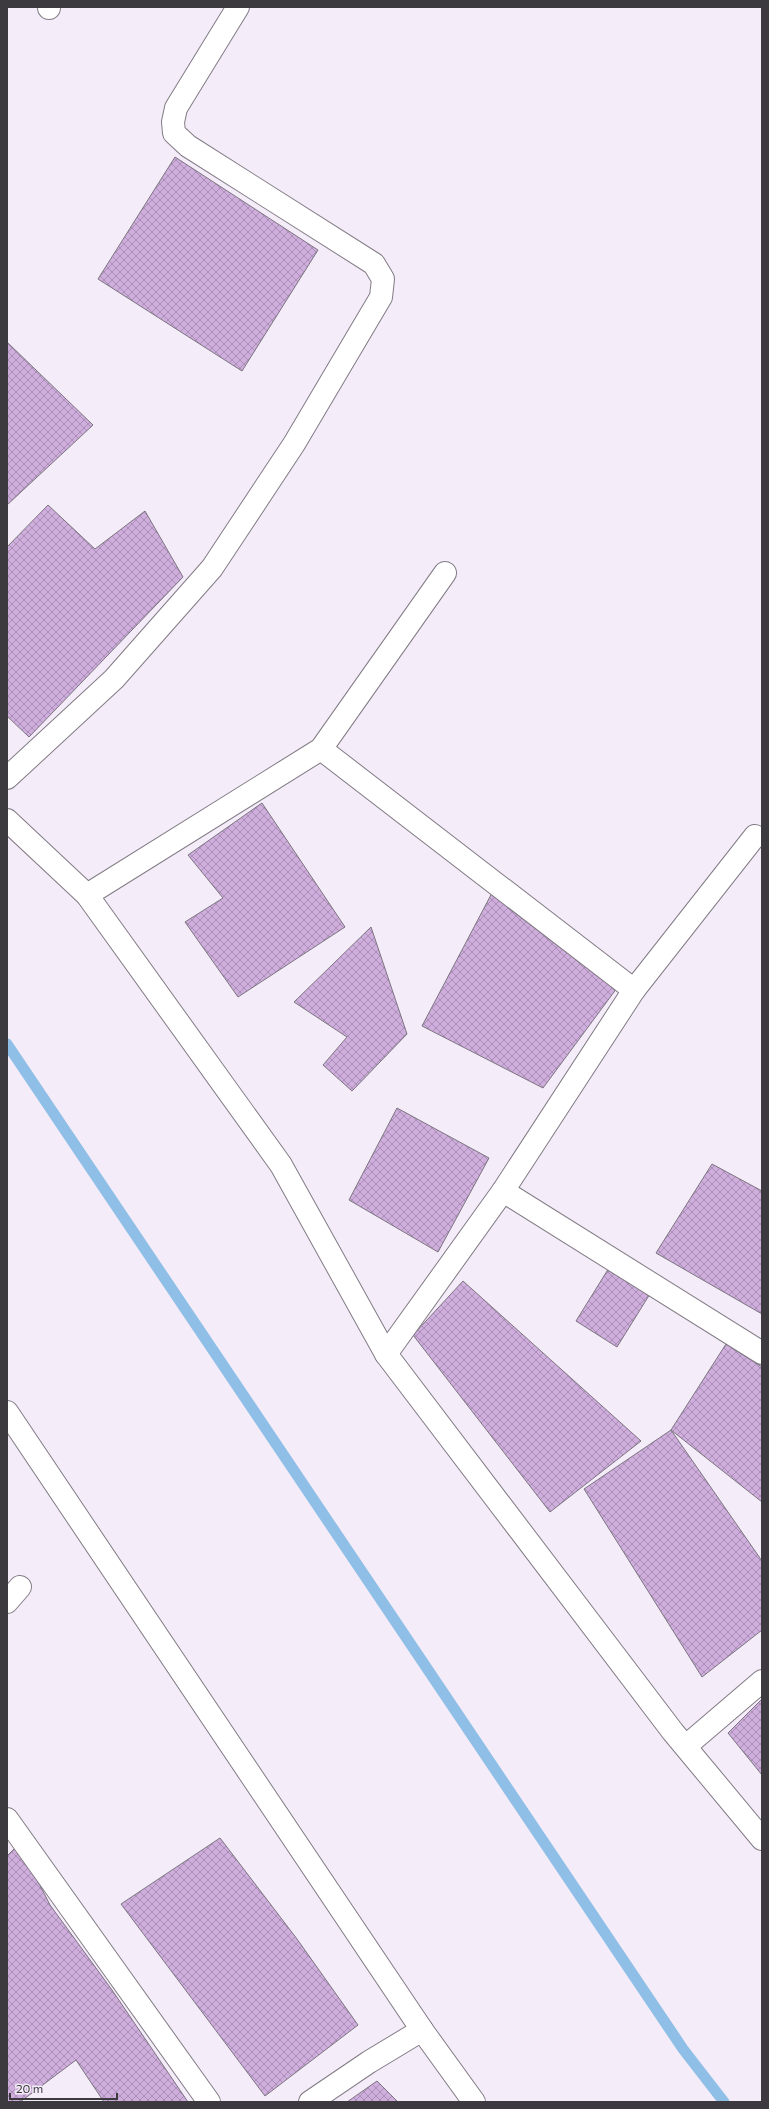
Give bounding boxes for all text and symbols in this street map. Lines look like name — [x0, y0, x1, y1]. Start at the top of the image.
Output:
scale bar — [10, 2075, 117, 2101]
text: 20 m — [16, 2081, 43, 2095]

